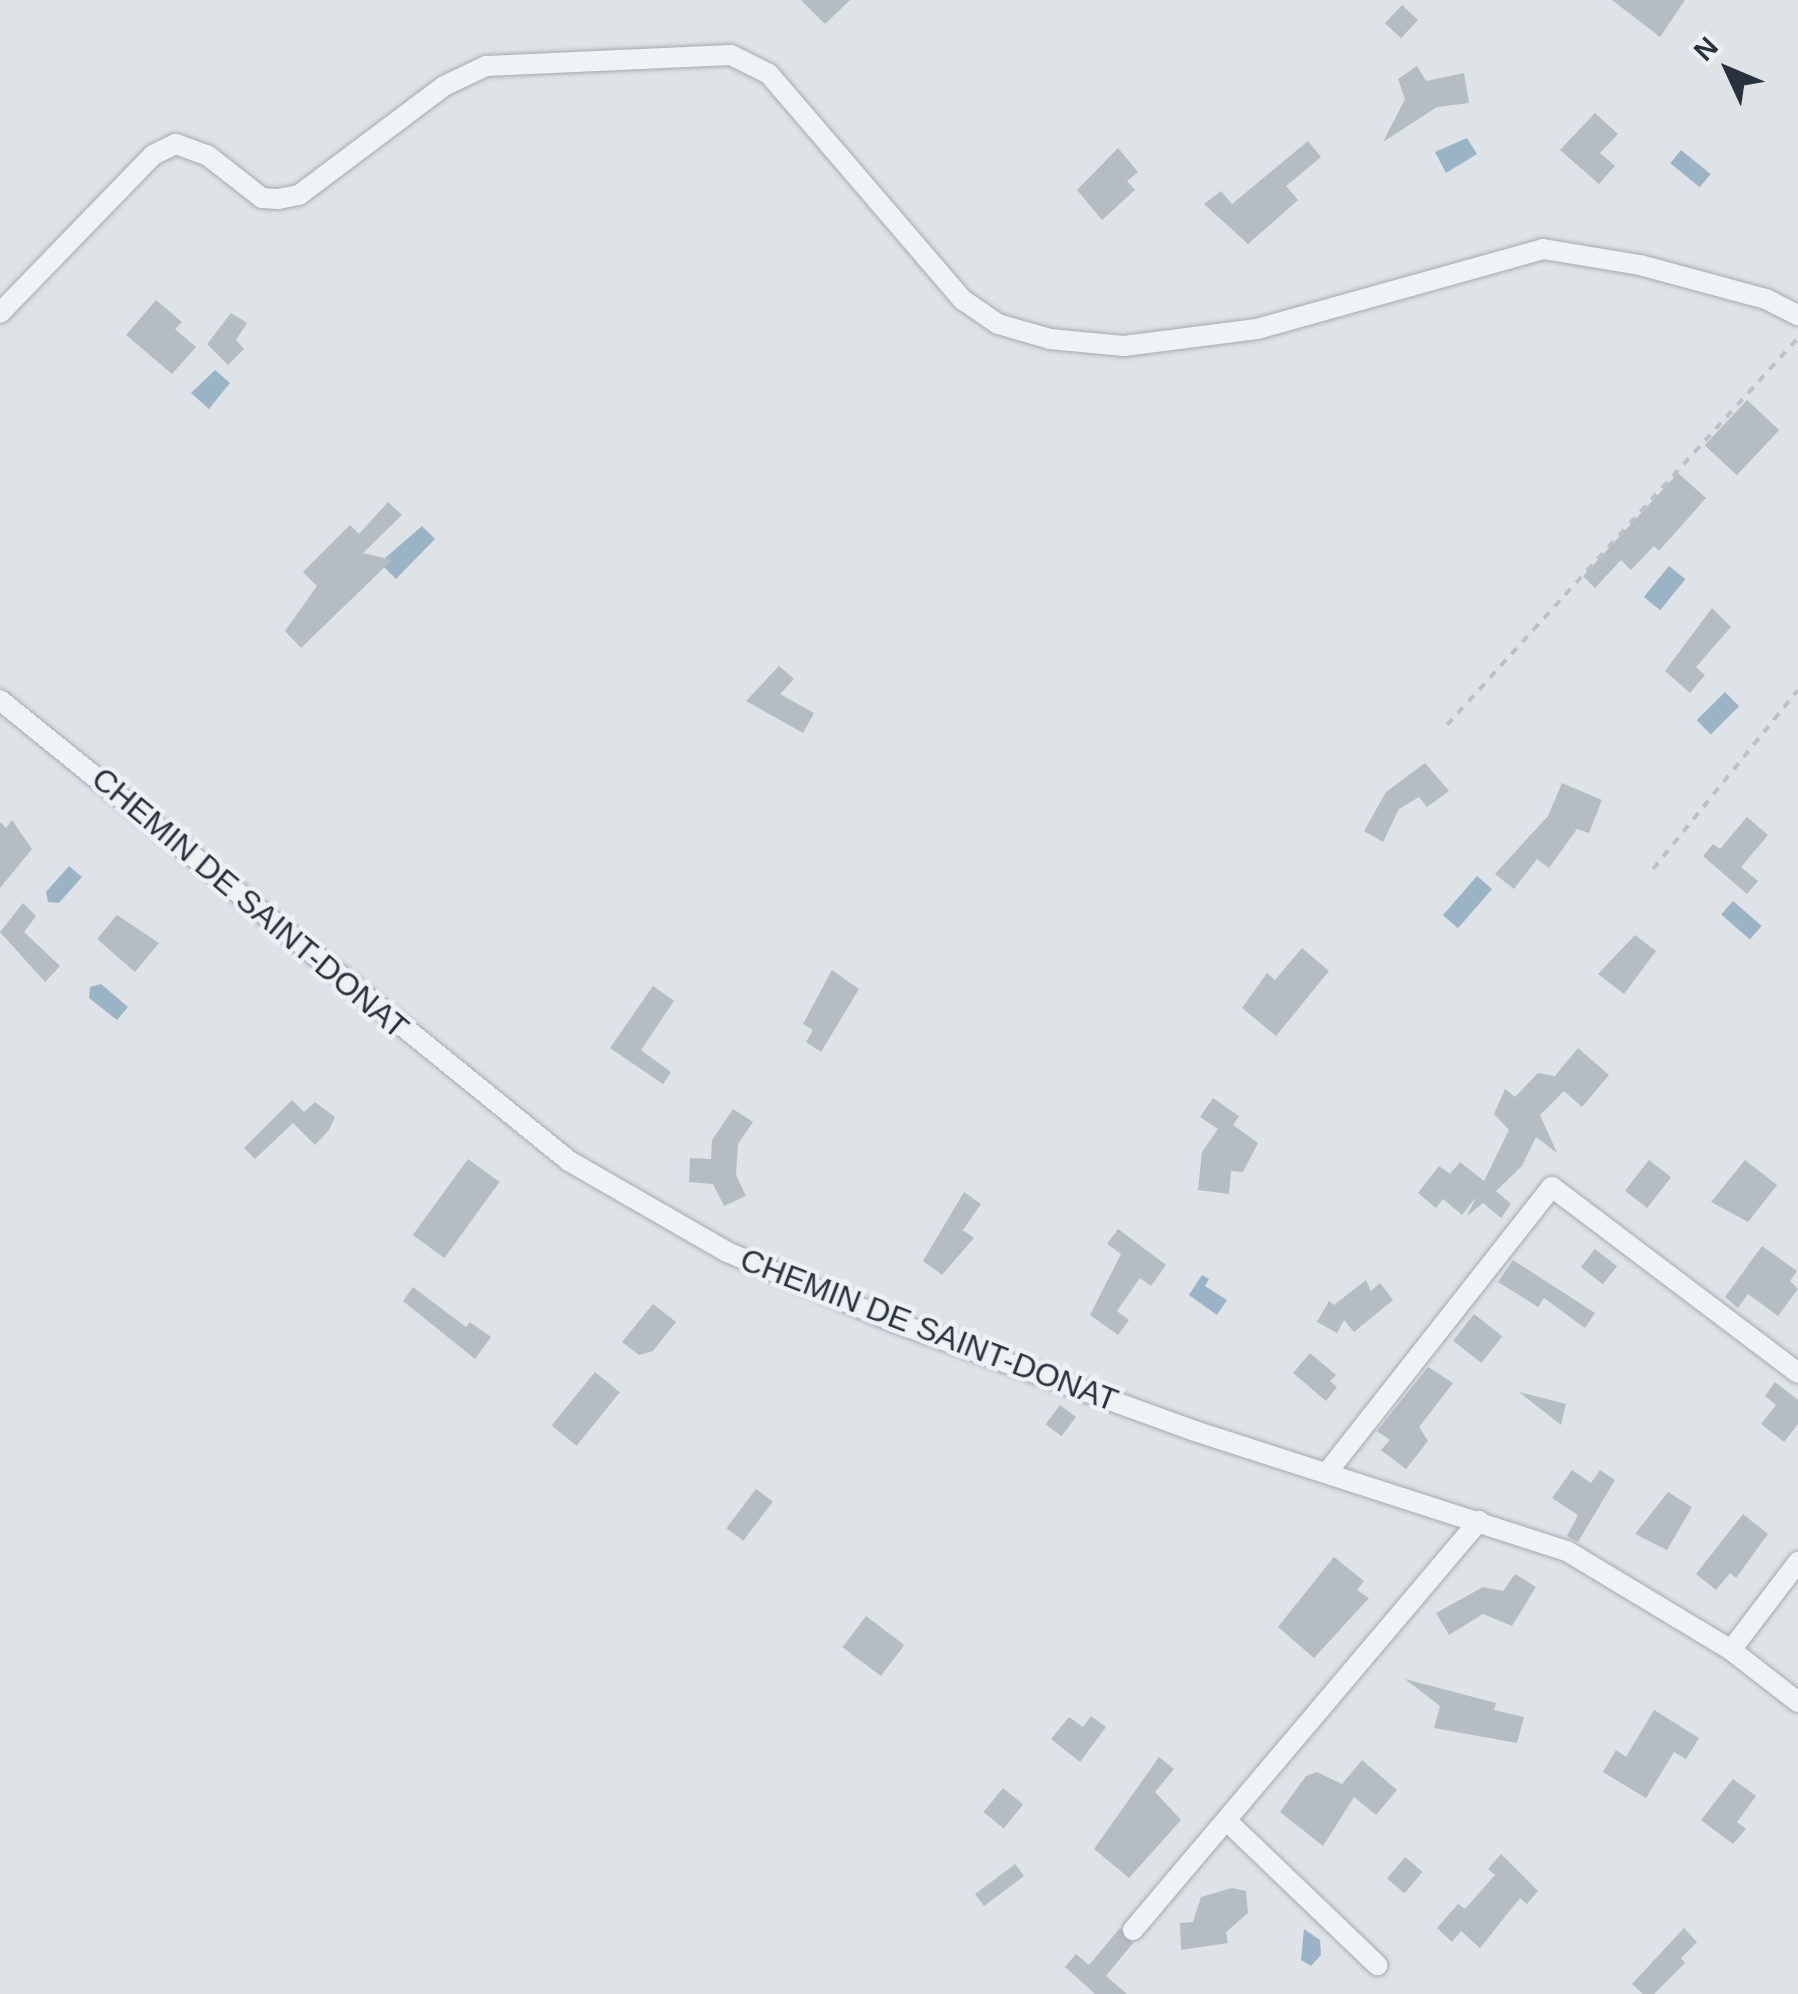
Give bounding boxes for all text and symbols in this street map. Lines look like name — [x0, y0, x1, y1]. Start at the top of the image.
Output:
north arrow — [1678, 20, 1778, 120]
text: N — [1688, 31, 1724, 67]
street label: CHEMIN DE SAINT-DONAT — [84, 759, 416, 1047]
street label: CHEMIN DE SAINT-DONAT — [735, 1240, 1123, 1420]

